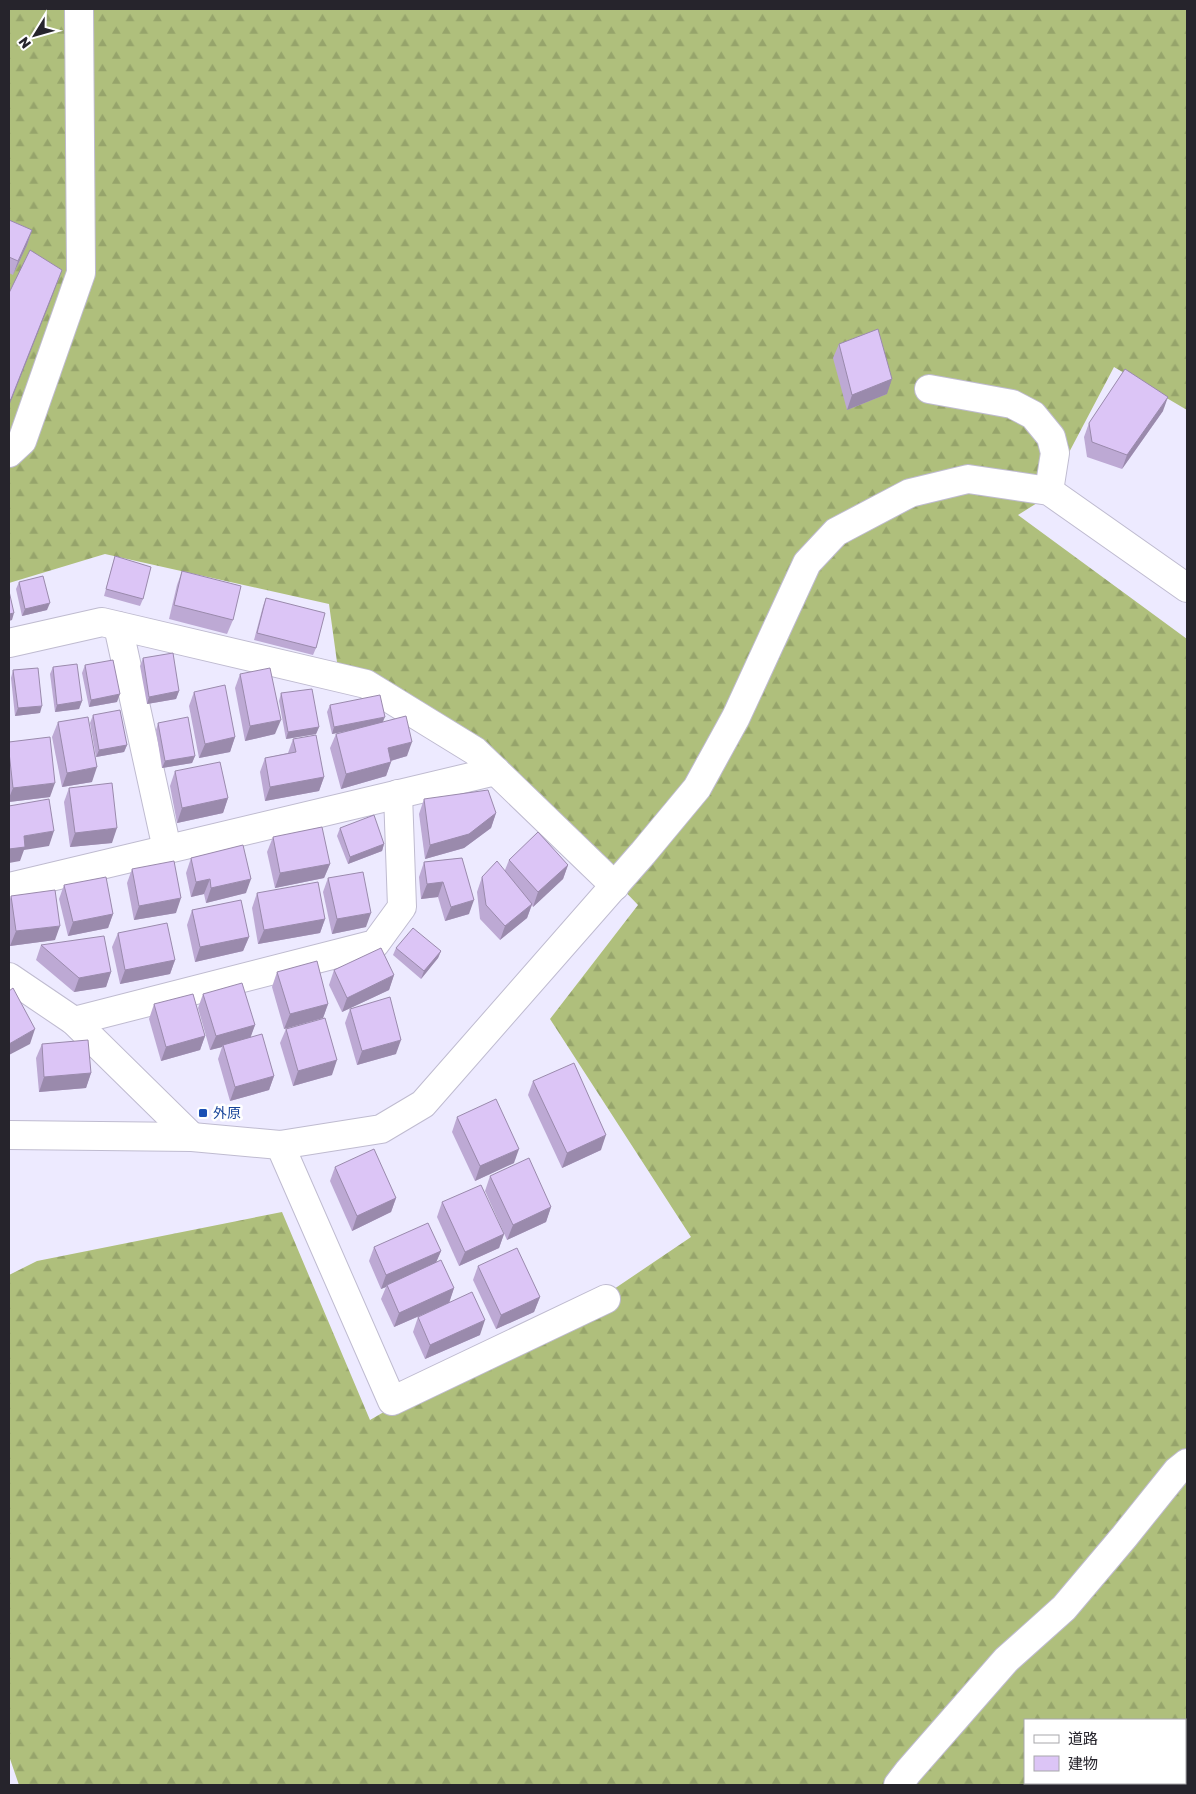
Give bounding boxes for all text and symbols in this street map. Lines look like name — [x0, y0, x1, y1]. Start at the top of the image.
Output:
north arrow — [10, 10, 60, 60]
text: N — [15, 33, 35, 52]
place label: 外原 — [213, 1105, 241, 1122]
marker: 外原 — [197, 1107, 209, 1119]
legend — [1024, 1719, 1186, 1784]
text: 道路 — [1068, 1730, 1098, 1748]
text: 建物 — [1068, 1755, 1098, 1773]

